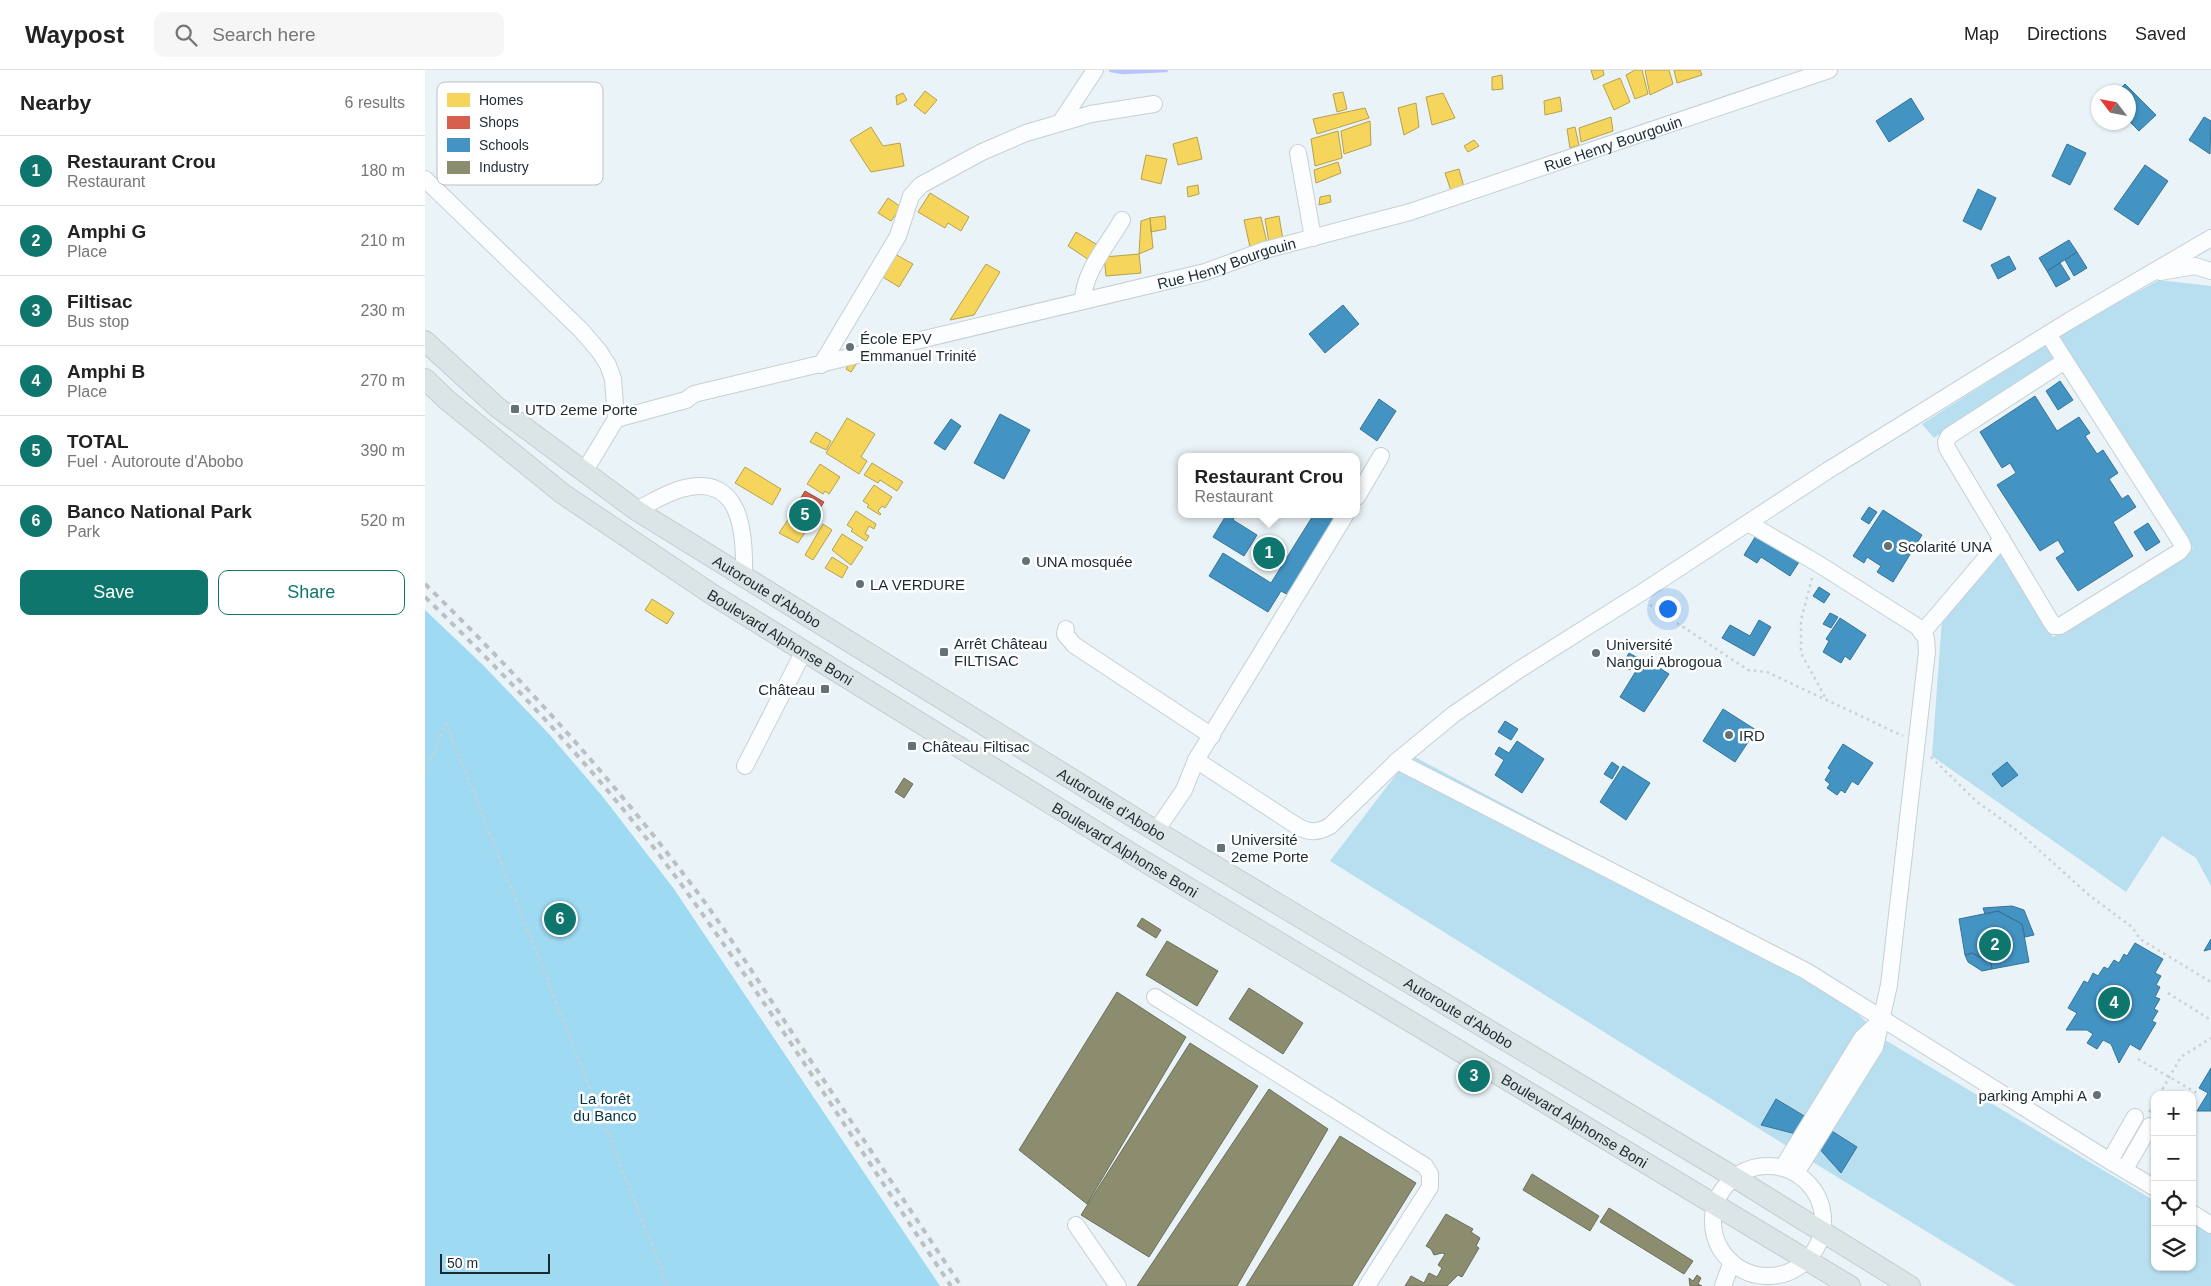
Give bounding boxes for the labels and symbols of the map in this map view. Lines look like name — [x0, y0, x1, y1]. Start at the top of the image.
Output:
legend — [437, 82, 603, 185]
north arrow — [2091, 85, 2136, 130]
text: Homes — [479, 92, 523, 108]
street label: Rue Henry Bourgouin — [1542, 112, 1684, 174]
text: Shops — [479, 114, 519, 130]
text: Schools — [479, 137, 529, 153]
text: Industry — [479, 159, 529, 175]
street label: Rue Henry Bourgouin — [1155, 234, 1297, 292]
place label: École EPV Emmanuel Trinité — [860, 330, 977, 364]
marker: École EPV Emmanuel Trinité — [844, 341, 856, 353]
place label: UTD 2eme Porte — [525, 401, 638, 418]
marker: UTD 2eme Porte — [509, 403, 521, 415]
pin: 5 — [789, 496, 821, 534]
pin: 1 — [1253, 534, 1285, 572]
place label: Scolarité UNA — [1898, 538, 1992, 555]
marker: Scolarité UNA — [1882, 540, 1894, 552]
street label: Autoroute d'Abobo — [710, 551, 824, 631]
place label: UNA mosquée — [1036, 553, 1133, 570]
marker: UNA mosquée — [1020, 555, 1032, 567]
place label: LA VERDURE — [870, 576, 965, 593]
marker: LA VERDURE — [854, 578, 866, 590]
street label: Boulevard Alphonse Boni — [705, 585, 856, 688]
your location — [1655, 596, 1681, 622]
place label: Arrêt Château FILTISAC — [954, 635, 1047, 669]
place label: Université Nangui Abrogoua — [1606, 636, 1723, 670]
marker: Arrêt Château FILTISAC — [938, 646, 950, 658]
marker: Université Nangui Abrogoua — [1590, 647, 1602, 659]
place label: Château — [758, 681, 815, 698]
marker: Château — [819, 683, 831, 695]
place label: IRD — [1739, 727, 1765, 744]
marker: IRD — [1723, 729, 1735, 741]
place label: Château Filtisac — [922, 738, 1030, 755]
marker: Château Filtisac — [906, 740, 918, 752]
street label: Autoroute d'Abobo — [1055, 764, 1169, 844]
street label: Boulevard Alphonse Boni — [1049, 798, 1201, 900]
place label: Université 2eme Porte — [1231, 831, 1309, 865]
marker: Université 2eme Porte — [1215, 842, 1227, 854]
pin: 6 — [544, 900, 576, 938]
pin: 2 — [1979, 926, 2011, 964]
street label: Autoroute d'Abobo — [1402, 973, 1517, 1052]
pin: 4 — [2098, 984, 2130, 1022]
pin: 3 — [1458, 1057, 1490, 1095]
street label: Boulevard Alphonse Boni — [1499, 1070, 1651, 1171]
place label: parking Amphi A — [1979, 1087, 2087, 1104]
marker: parking Amphi A — [2091, 1089, 2103, 1101]
park label: La forêt du Banco — [573, 1090, 637, 1124]
scale bar — [440, 1251, 550, 1274]

